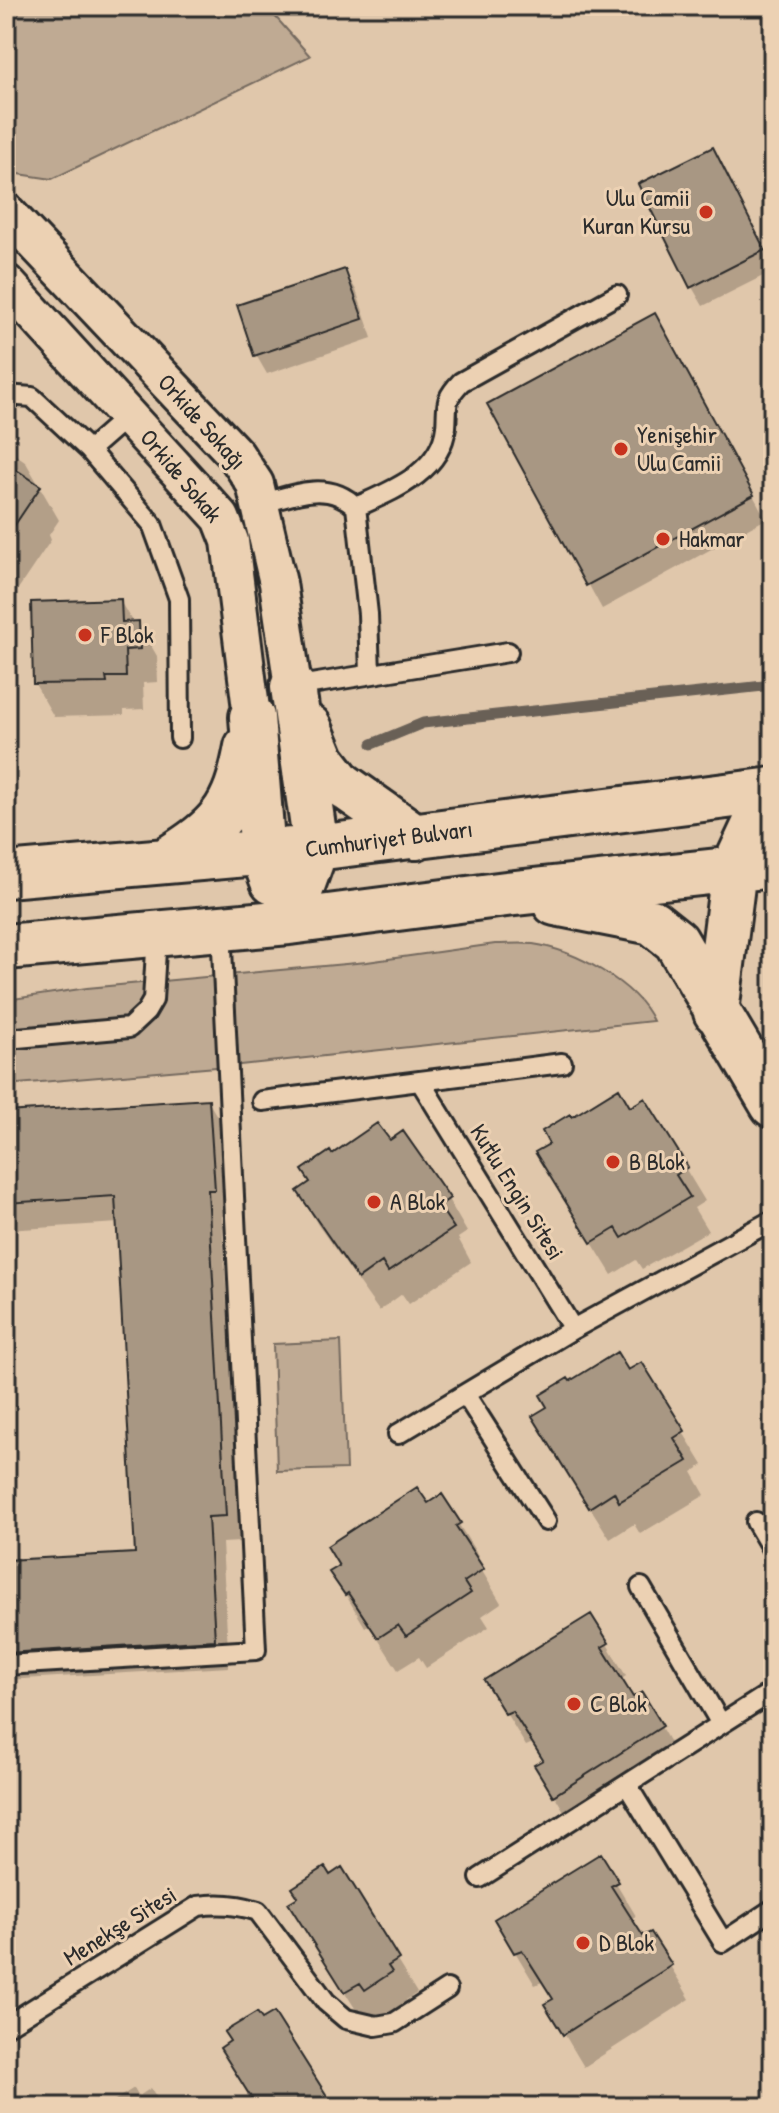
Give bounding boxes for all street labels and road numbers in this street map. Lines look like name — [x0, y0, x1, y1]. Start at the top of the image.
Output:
street label: Orkide Sokağı — [151, 367, 254, 476]
street label: Orkide Sokak — [133, 422, 230, 529]
street label: Cumhuriyet Bulvarı — [303, 812, 475, 864]
street label: Kutlu Engin Sitesi — [463, 1117, 572, 1266]
street label: Menekşe Sitesi — [57, 1878, 182, 1972]

